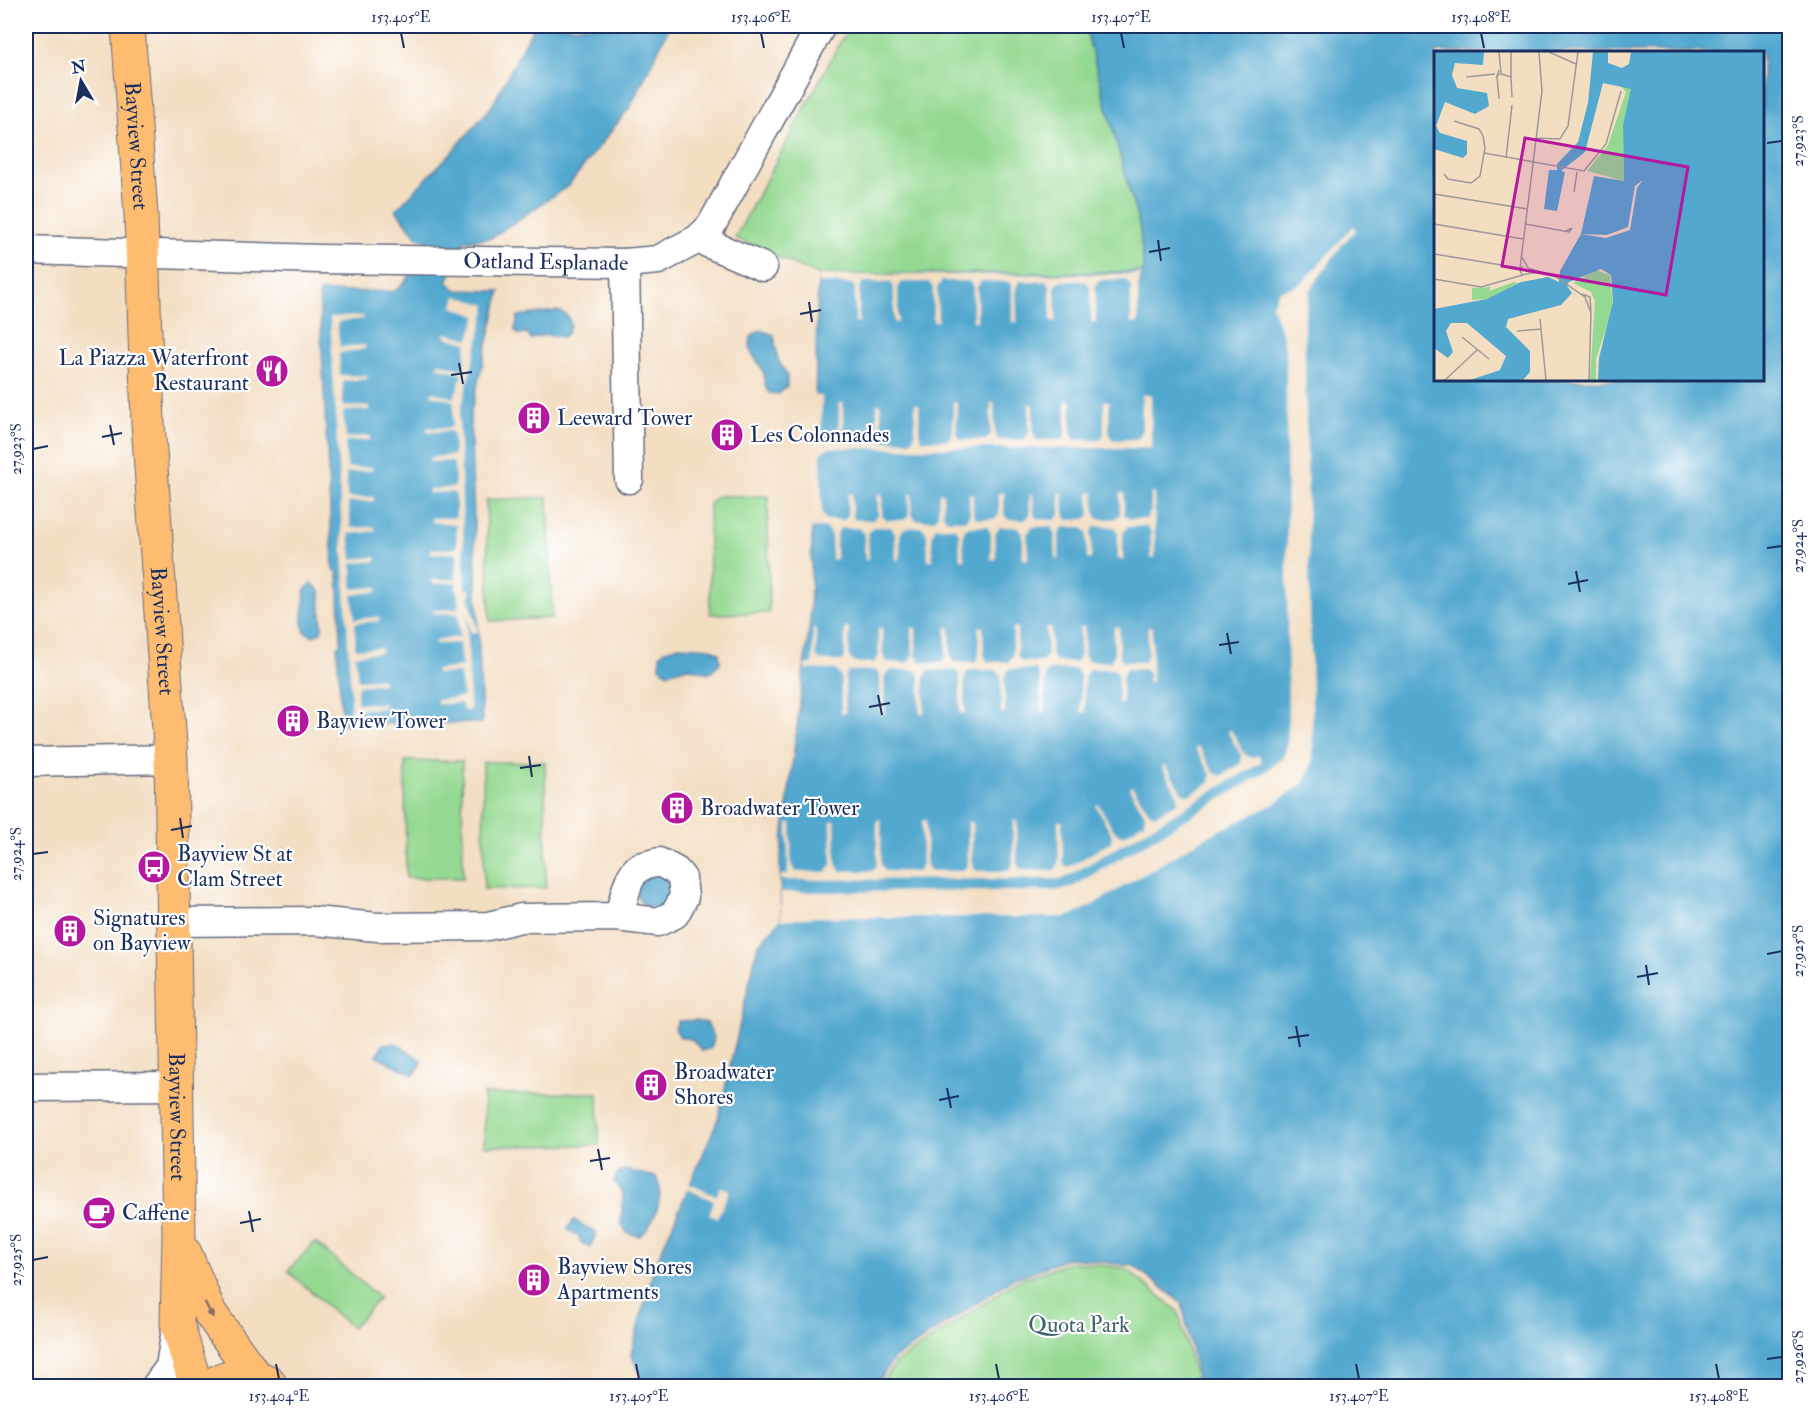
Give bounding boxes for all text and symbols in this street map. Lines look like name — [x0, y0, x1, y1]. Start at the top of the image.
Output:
text: 153.405°E — [371, 8, 431, 27]
text: 153.406°E — [731, 8, 791, 27]
text: 153.407°E — [1091, 8, 1151, 27]
text: 153.408°E — [1451, 8, 1511, 27]
north arrow — [51, 51, 111, 111]
inset map — [1434, 51, 1764, 381]
text: N — [69, 56, 88, 78]
street label: Bayview Street — [118, 81, 155, 211]
text: 27.923°S — [1789, 115, 1808, 167]
street label: Oatland Esplanade — [463, 247, 629, 277]
place label: La Piazza Waterfront Restaurant — [59, 344, 249, 397]
restaurant icon: La Piazza Waterfront Restaurant — [254, 353, 290, 389]
building icon: Leeward Tower — [516, 400, 552, 436]
place label: Leeward Tower — [557, 404, 693, 432]
building icon: Les Colonnades — [709, 417, 745, 453]
place label: Les Colonnades — [750, 421, 889, 449]
text: 27.923°S — [7, 423, 26, 475]
text: 27.924°S — [1789, 519, 1808, 573]
street label: Bayview Street — [144, 566, 181, 696]
building icon: Bayview Tower — [275, 703, 311, 739]
place label: Bayview Tower — [316, 707, 447, 735]
building icon: Broadwater Tower — [659, 790, 695, 826]
place label: Broadwater Tower — [700, 794, 860, 822]
text: 27.924°S — [7, 827, 26, 881]
place label: Bayview St at Clam Street — [177, 840, 293, 893]
bus stop icon: Bayview St at Clam Street — [136, 849, 172, 885]
place label: Signatures on Bayview — [93, 904, 191, 957]
building icon: Signatures on Bayview — [52, 913, 88, 949]
text: 27.925°S — [1789, 925, 1808, 977]
street label: Bayview Street — [162, 1052, 192, 1181]
place label: Broadwater Shores — [674, 1058, 775, 1111]
building icon: Broadwater Shores — [633, 1067, 669, 1103]
cafe icon: Caffene — [81, 1195, 117, 1231]
place label: Caffene — [122, 1199, 189, 1227]
text: 27.925°S — [7, 1234, 26, 1286]
place label: Bayview Shores Apartments — [556, 1253, 692, 1307]
building icon: Bayview Shores Apartments — [516, 1262, 552, 1298]
one-way arrow — [204, 1301, 214, 1319]
park label: Quota Park — [1028, 1311, 1130, 1339]
text: 27.926°S — [1789, 1330, 1808, 1384]
text: 153.404°E — [249, 1387, 310, 1406]
text: 153.405°E — [609, 1387, 669, 1406]
text: 153.406°E — [969, 1387, 1029, 1406]
text: 153.407°E — [1329, 1387, 1389, 1406]
text: 153.408°E — [1689, 1387, 1749, 1406]

